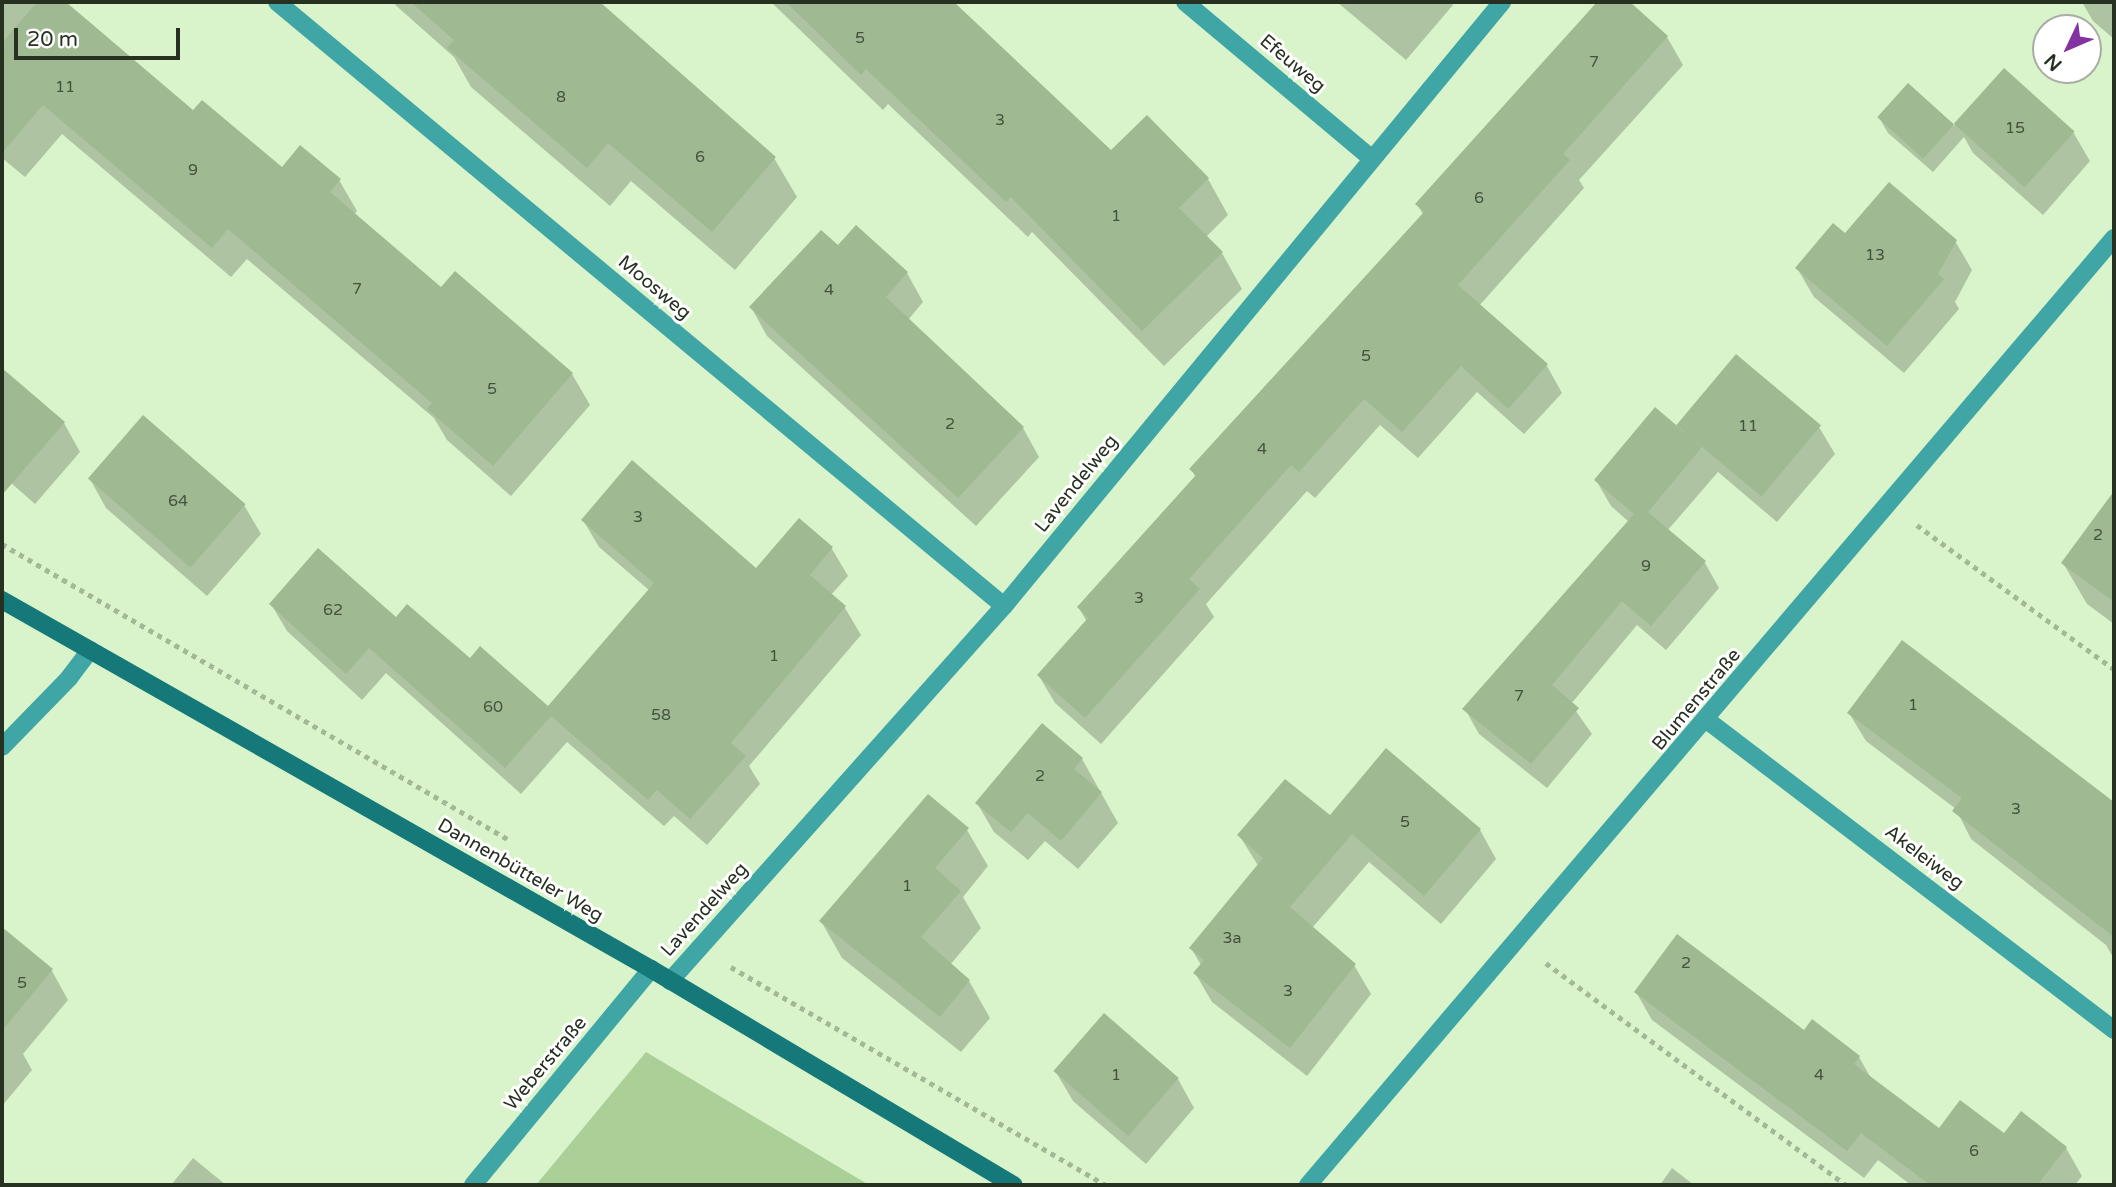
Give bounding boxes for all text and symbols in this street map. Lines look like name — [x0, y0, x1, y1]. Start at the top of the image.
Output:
scale bar — [18, 14, 184, 58]
north arrow — [2032, 14, 2102, 84]
text: 20 m — [27, 27, 78, 52]
house number: 5 — [855, 28, 865, 48]
street label: Efeuweg — [1255, 30, 1329, 98]
text: N — [2040, 49, 2067, 75]
house number: 7 — [1589, 52, 1599, 72]
house number: 11 — [55, 77, 75, 97]
house number: 8 — [556, 87, 566, 107]
house number: 3 — [995, 110, 1005, 130]
house number: 15 — [2005, 118, 2025, 138]
house number: 6 — [695, 147, 705, 167]
house number: 9 — [188, 160, 198, 180]
house number: 6 — [1474, 188, 1484, 208]
house number: 1 — [1111, 206, 1121, 226]
house number: 13 — [1865, 245, 1885, 265]
street label: Moosweg — [613, 251, 695, 325]
house number: 7 — [352, 279, 362, 299]
house number: 4 — [824, 280, 834, 300]
house number: 5 — [1361, 346, 1371, 366]
house number: 5 — [487, 379, 497, 399]
house number: 2 — [945, 414, 955, 434]
house number: 11 — [1738, 416, 1758, 436]
street label: Lavendelweg — [1031, 431, 1123, 537]
house number: 4 — [1257, 439, 1267, 459]
house number: 64 — [168, 491, 188, 511]
house number: 3 — [633, 507, 643, 527]
house number: 2 — [2093, 525, 2103, 545]
house number: 9 — [1641, 556, 1651, 576]
house number: 3 — [1134, 588, 1144, 608]
house number: 62 — [323, 600, 343, 620]
street label: Blumenstraße — [1648, 645, 1746, 755]
house number: 1 — [769, 646, 779, 666]
house number: 7 — [1514, 686, 1524, 706]
house number: 1 — [1908, 695, 1918, 715]
house number: 60 — [483, 697, 503, 717]
house number: 58 — [651, 705, 671, 725]
house number: 2 — [1035, 766, 1045, 786]
house number: 3 — [2011, 799, 2021, 819]
house number: 5 — [1400, 812, 1410, 832]
street label: Dannenbütteler Weg — [433, 814, 607, 928]
street label: Akeleiweg — [1880, 821, 1968, 895]
street label: Lavendelweg — [657, 858, 753, 962]
house number: 1 — [902, 876, 912, 896]
house number: 3a — [1222, 928, 1242, 948]
house number: 2 — [1681, 953, 1691, 973]
house number: 5 — [17, 973, 27, 993]
house number: 3 — [1283, 981, 1293, 1001]
street label: Weberstraße — [500, 1012, 592, 1116]
house number: 1 — [1111, 1065, 1121, 1085]
house number: 4 — [1814, 1065, 1824, 1085]
house number: 6 — [1969, 1141, 1979, 1161]

